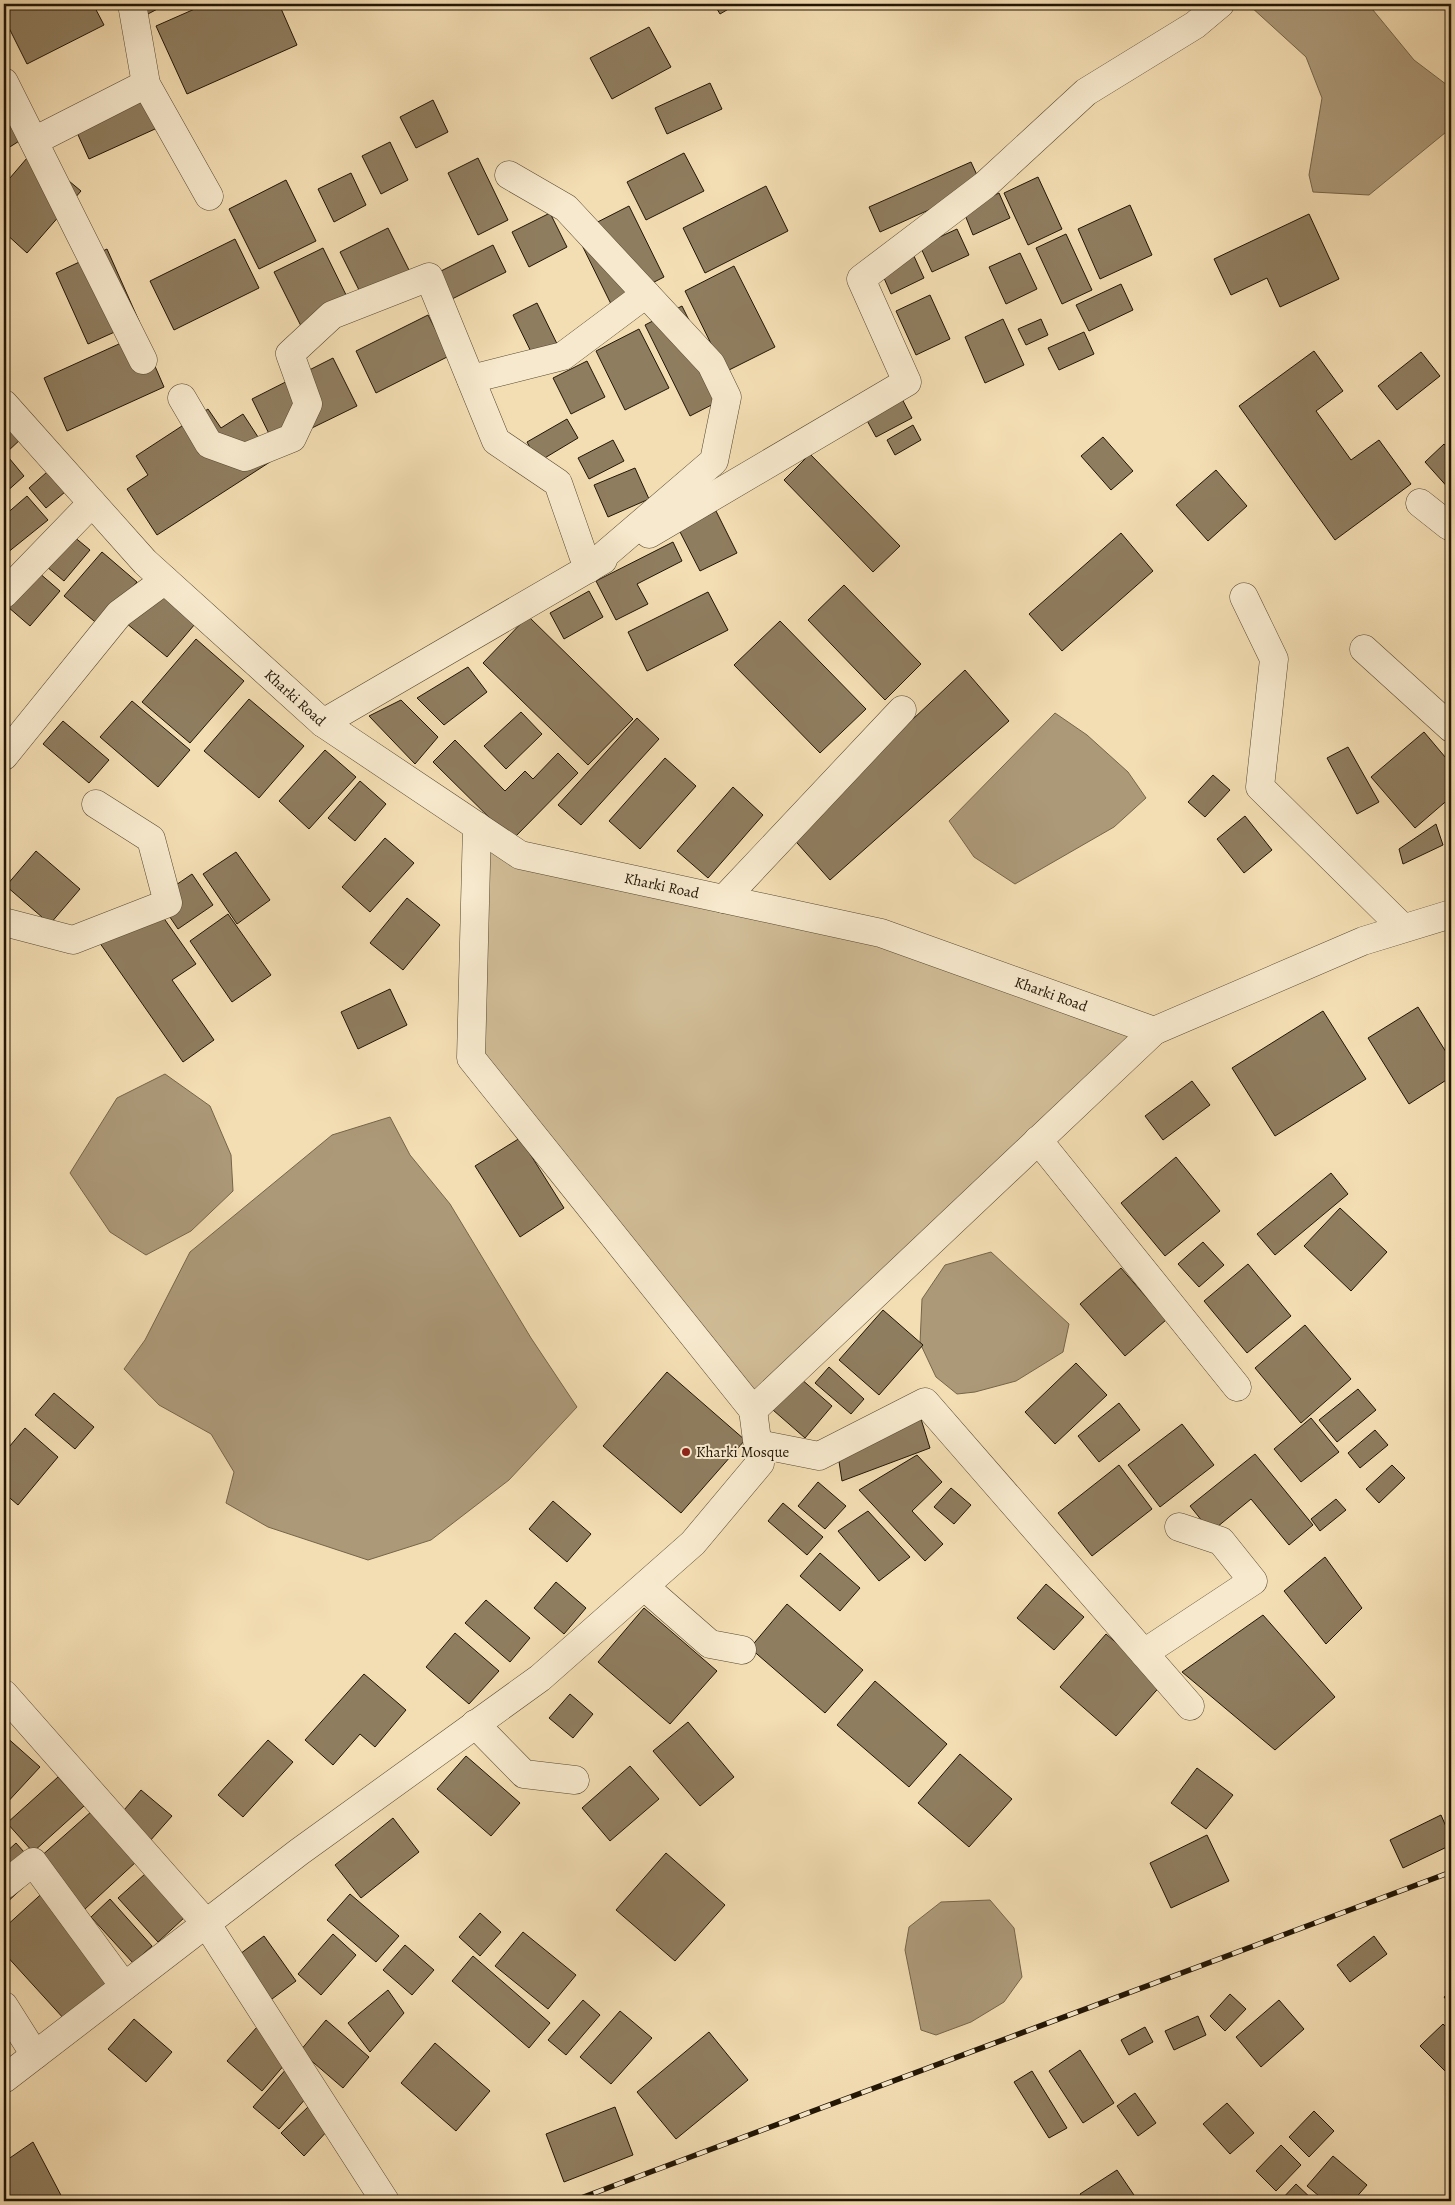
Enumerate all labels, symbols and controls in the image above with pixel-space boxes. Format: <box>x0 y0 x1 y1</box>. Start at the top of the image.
street label: Kharki Road <box>260 665 331 731</box>
street label: Kharki Road <box>622 868 702 904</box>
street label: Kharki Road <box>1012 972 1091 1017</box>
place label: Kharki Mosque <box>696 1442 790 1462</box>
marker: Kharki Mosque <box>680 1446 692 1458</box>

